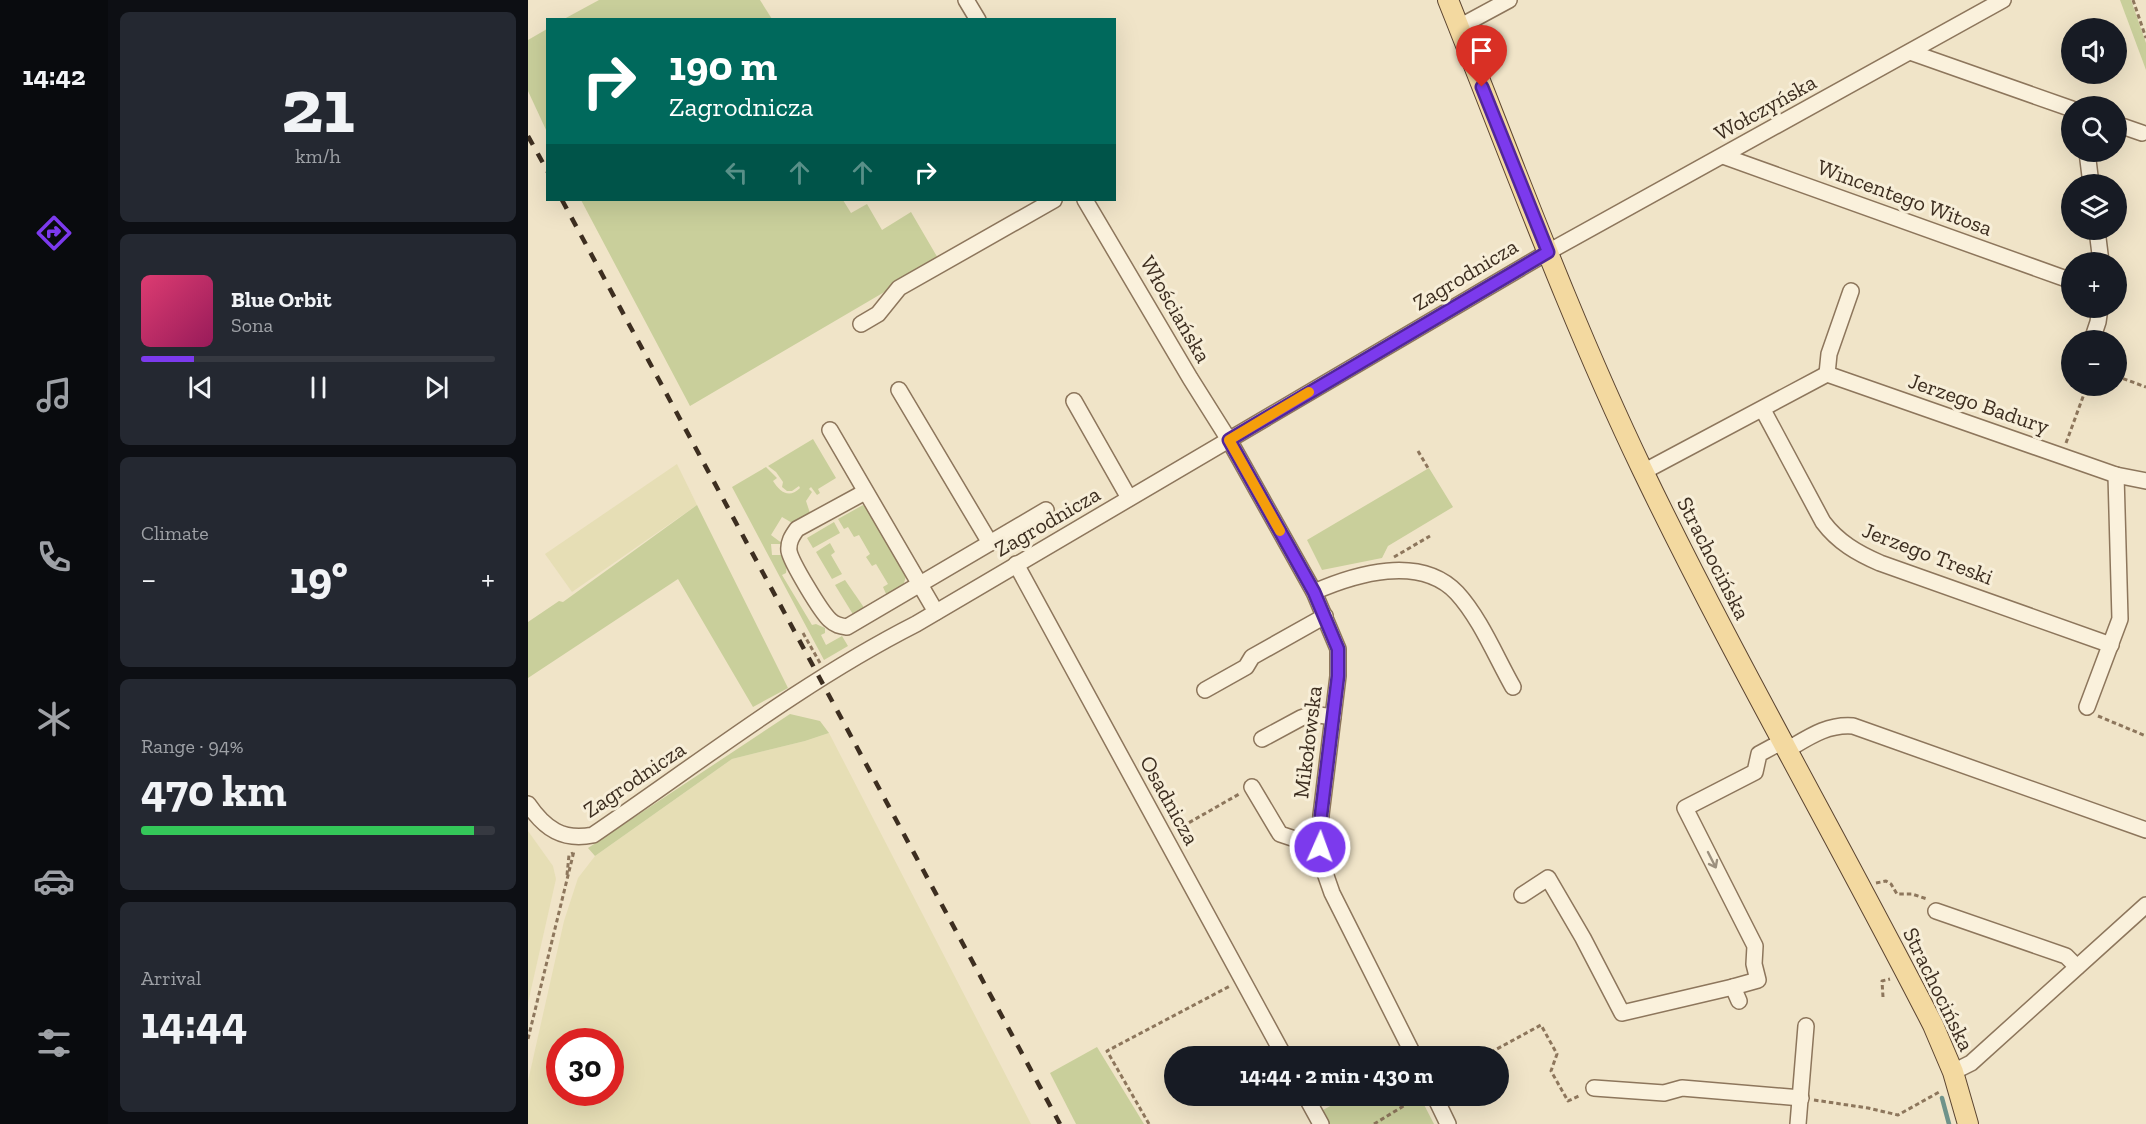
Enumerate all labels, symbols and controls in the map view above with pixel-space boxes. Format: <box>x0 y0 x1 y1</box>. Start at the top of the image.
map controls <box>2061 18 2127 396</box>
button: sound <box>2061 18 2127 84</box>
pin <box>1456 25 1507 87</box>
icon: arrive <box>1465 34 1498 67</box>
text: 190 m <box>669 40 777 91</box>
icon: right <box>570 42 648 120</box>
text: 21 <box>281 58 355 152</box>
text: 14:42 <box>23 60 85 92</box>
street label: Wołczyńska <box>1709 68 1821 147</box>
text: Zagrodnicza <box>669 91 814 123</box>
button: search <box>2061 96 2127 162</box>
text: km/h <box>295 144 341 168</box>
street label: Wincentego Witosa <box>1814 153 1996 242</box>
icon: left <box>720 156 753 189</box>
icon: ahead <box>783 156 816 189</box>
icon: ahead <box>846 156 879 189</box>
icon: right <box>909 156 942 189</box>
button: layers <box>2061 174 2127 240</box>
icon: directions <box>33 212 75 254</box>
street label: Zagrodnicza <box>1408 232 1523 316</box>
street label: Włościańska <box>1134 251 1217 368</box>
button: + <box>2061 252 2127 318</box>
text: Blue Orbit <box>231 286 331 313</box>
text: Sona <box>231 313 273 337</box>
button: − <box>2061 330 2127 396</box>
street label: Jerzego Badury <box>1905 367 2053 440</box>
icon: previous <box>184 371 217 404</box>
icon: pause <box>302 371 335 404</box>
icon: next <box>420 371 453 404</box>
icon: music <box>33 374 75 416</box>
street label: Zagrodnicza <box>990 480 1105 563</box>
street label: Strachocińska <box>1671 492 1756 624</box>
street label: Jerzego Treski <box>1859 516 1997 591</box>
text: Climate <box>141 521 209 545</box>
icon: phone <box>33 536 75 578</box>
text: 19° <box>290 551 348 605</box>
text: − <box>141 559 156 598</box>
text: + <box>481 559 495 598</box>
street label: Mikołowska <box>1287 684 1328 800</box>
icon: climate <box>33 698 75 740</box>
text: Range · 94% <box>141 734 243 758</box>
street label: Zagrodnicza <box>578 735 691 824</box>
street label: Osadnicza <box>1134 751 1205 850</box>
text: 470 km <box>141 764 287 818</box>
position arrow <box>1288 815 1352 879</box>
one-way arrow <box>1706 851 1718 869</box>
icon: car <box>33 860 75 902</box>
street label: Strachocińska <box>1897 923 1980 1056</box>
text: Arrival <box>141 966 201 990</box>
text: 14:44 <box>141 996 247 1050</box>
icon: filters <box>33 1022 75 1064</box>
speed limit sign: 30 <box>546 1028 624 1106</box>
text: 14:44 · 2 min · 430 m <box>1240 1062 1433 1089</box>

